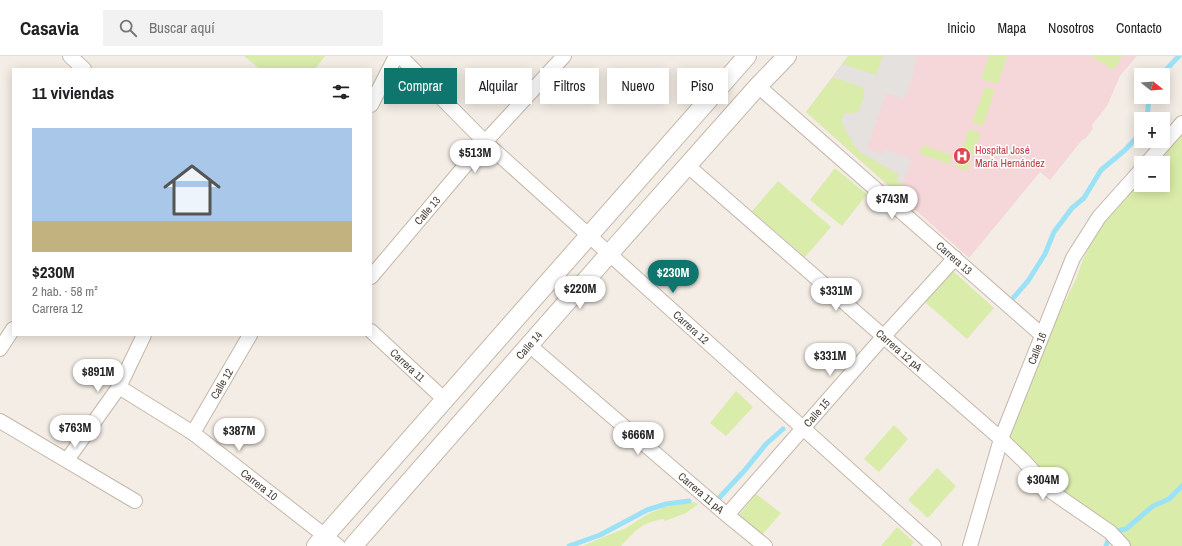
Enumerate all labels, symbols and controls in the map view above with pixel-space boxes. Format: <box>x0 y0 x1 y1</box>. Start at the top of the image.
search box <box>103 10 383 46</box>
text: Casavia <box>20 15 79 41</box>
icon: search <box>117 17 139 39</box>
text: Buscar aquí <box>149 17 215 38</box>
text: Inicio <box>947 19 975 37</box>
text: Mapa <box>997 19 1026 37</box>
text: Nosotros <box>1048 19 1094 37</box>
text: Contacto <box>1116 19 1162 37</box>
chip: Comprar <box>384 68 457 104</box>
chip: Alquilar <box>465 68 532 104</box>
chip: Filtros <box>540 68 599 104</box>
chip: Nuevo <box>607 68 669 104</box>
chip: Piso <box>677 68 728 104</box>
north arrow <box>1134 68 1170 104</box>
map controls <box>1134 68 1170 192</box>
text: 11 viviendas <box>32 81 114 104</box>
icon: filters <box>330 81 352 103</box>
button: + <box>1134 112 1170 148</box>
pin: $513M <box>447 140 503 174</box>
place label: Hospital José María Hernández <box>975 143 1045 170</box>
text: $513M <box>459 144 491 161</box>
hospital icon: Hospital José María Hernández <box>952 146 972 166</box>
icon: home <box>156 154 228 226</box>
button: − <box>1134 156 1170 192</box>
pin: $743M <box>864 186 920 220</box>
text: $743M <box>876 190 908 207</box>
street label: Calle 13 <box>411 193 443 228</box>
street label: Carrera 13 <box>933 239 975 278</box>
text: $230M <box>32 260 75 283</box>
pin: $230M <box>645 260 701 294</box>
text: $230M <box>657 264 689 281</box>
pin: $220M <box>552 276 608 310</box>
pin: $331M <box>808 278 864 312</box>
text: $220M <box>564 280 596 297</box>
text: $331M <box>820 282 852 299</box>
text: 2 hab. · 58 m² <box>32 283 98 300</box>
text: Carrera 12 <box>32 300 83 317</box>
street label: Carrera 12 <box>670 308 712 347</box>
street label: Carrera 12 pA <box>873 326 926 375</box>
street label: Calle 14 <box>513 328 545 362</box>
street label: Calle 16 <box>1024 330 1050 366</box>
pin: $331M <box>802 343 858 377</box>
street label: Carrera 11 <box>387 345 428 385</box>
text: $331M <box>814 347 846 364</box>
pin: $891M <box>70 359 126 393</box>
text: $891M <box>82 363 114 380</box>
street label: Calle 12 <box>207 366 236 402</box>
street label: Calle 15 <box>800 396 833 430</box>
pin: $763M <box>47 415 103 449</box>
pin: $387M <box>211 418 267 452</box>
text: $763M <box>59 419 91 436</box>
text: $387M <box>223 422 255 439</box>
pin: $666M <box>610 422 666 456</box>
text: $666M <box>622 426 654 443</box>
street label: Carrera 10 <box>238 466 281 503</box>
pin: $304M <box>1015 467 1071 501</box>
street label: Carrera 11 pA <box>675 469 728 517</box>
text: $304M <box>1027 471 1059 488</box>

